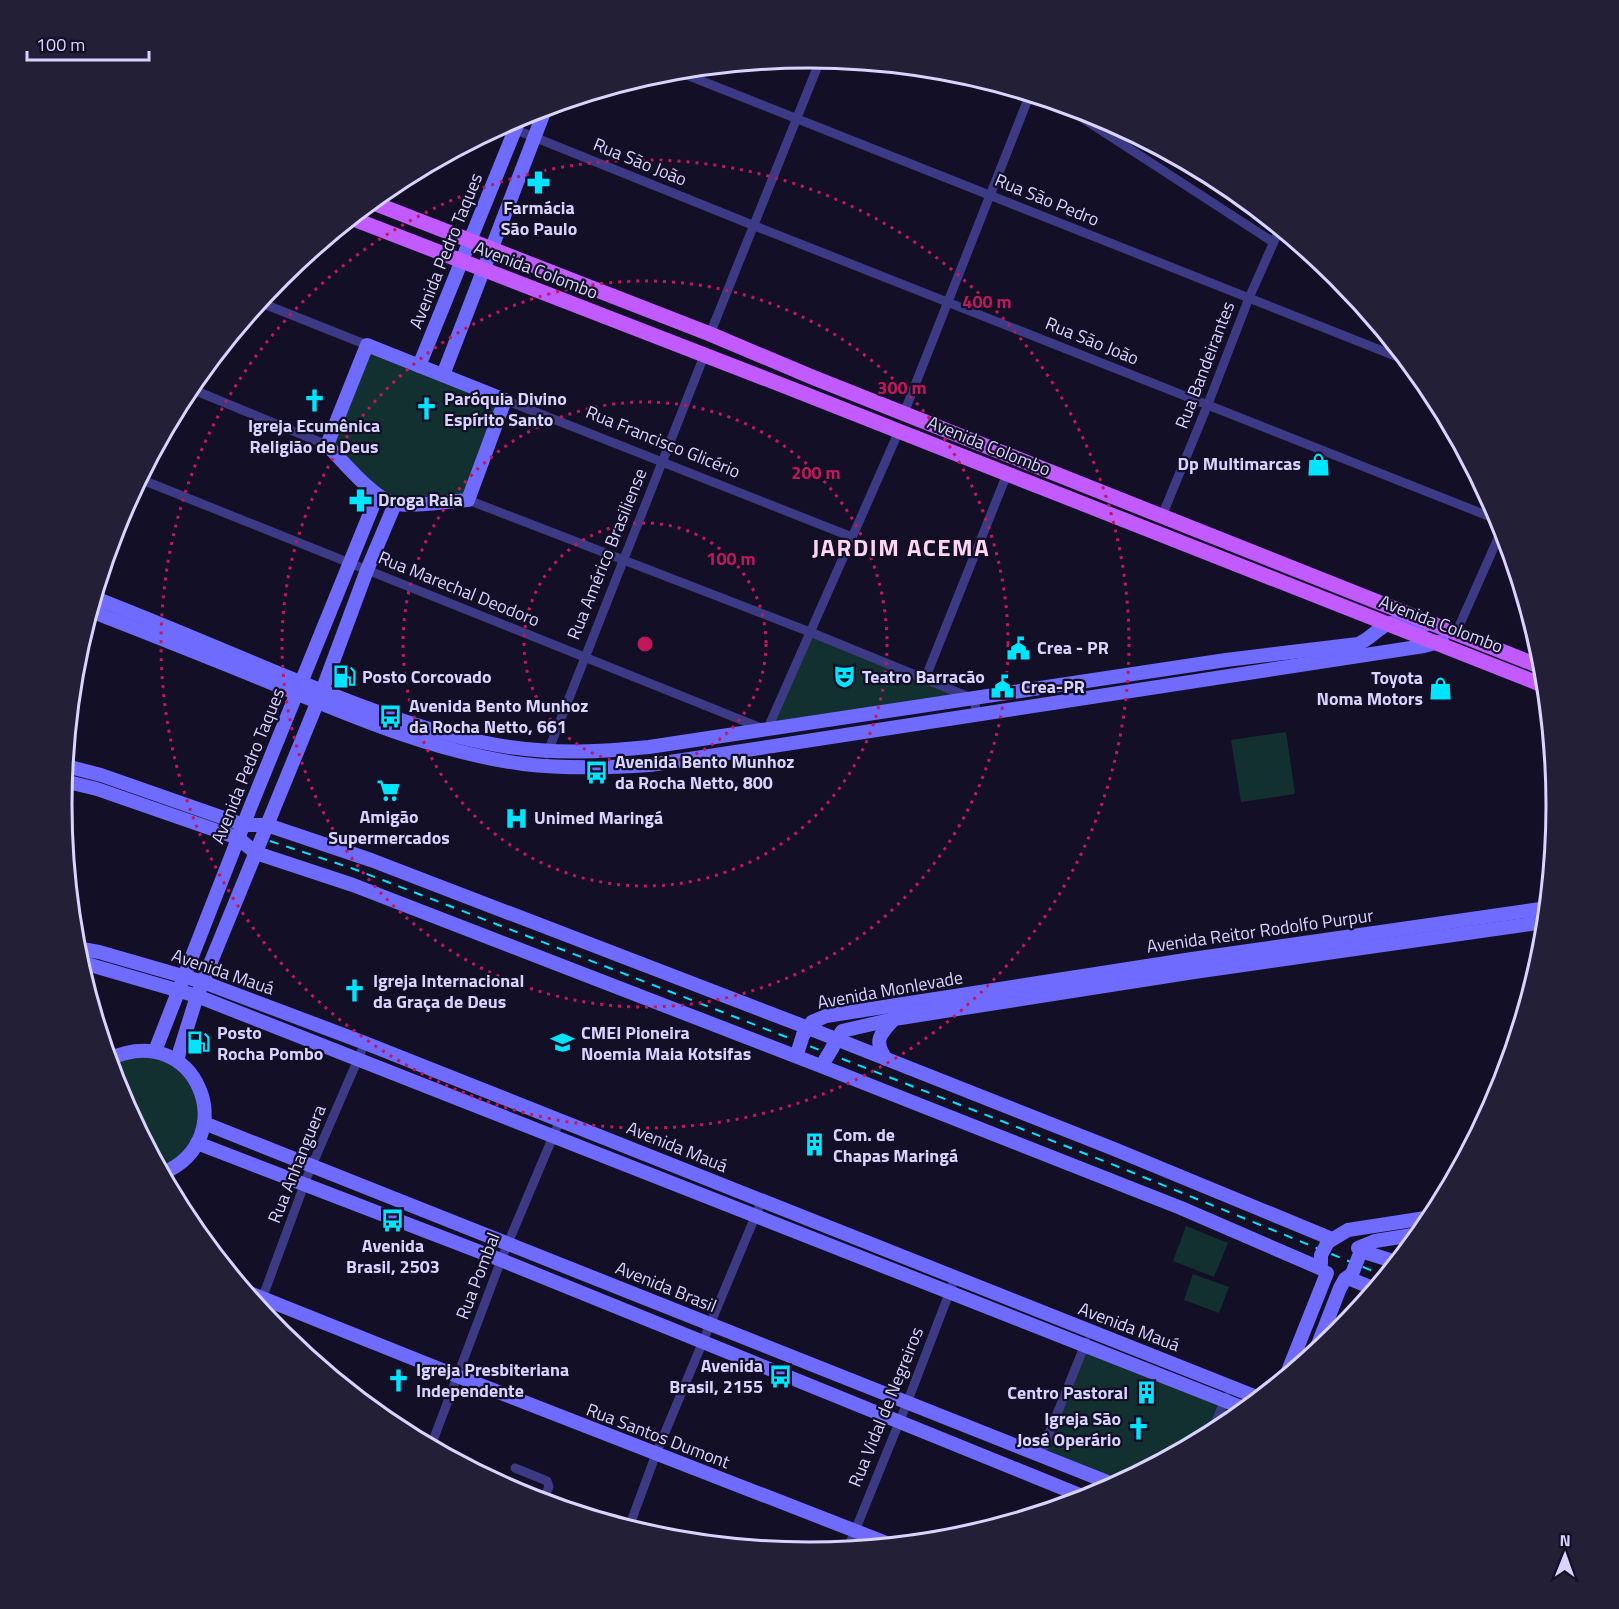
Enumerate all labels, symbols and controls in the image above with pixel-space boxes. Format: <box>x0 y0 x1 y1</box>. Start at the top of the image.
scale bar <box>27 24 148 62</box>
text: 100 m <box>36 31 85 58</box>
street label: Rua São João <box>589 130 691 193</box>
street label: Rua São Pedro <box>991 166 1104 233</box>
street label: Avenida Pedro Taques <box>402 169 489 333</box>
pharmacy icon: Farmácia São Paulo <box>526 169 552 195</box>
place label: Farmácia São Paulo <box>501 194 577 242</box>
street label: Avenida Colombo <box>470 233 602 306</box>
text: 400 m <box>962 288 1012 315</box>
street label: Rua Bandeirantes <box>1168 297 1241 432</box>
street label: Rua São João <box>1041 309 1143 372</box>
text: 300 m <box>877 374 927 401</box>
place label: Paróquia Divino Espírito Santo <box>444 385 567 433</box>
church icon: Igreja Ecumênica Religião de Deus <box>301 387 327 413</box>
church icon: Paróquia Divino Espírito Santo <box>413 396 439 422</box>
street label: Rua Francisco Glicério <box>582 398 745 485</box>
street label: Avenida Colombo <box>923 409 1055 483</box>
place label: Igreja Ecumênica Religião de Deus <box>248 412 380 460</box>
place label: Dp Multimarcas <box>1178 450 1301 477</box>
shop icon: Dp Multimarcas <box>1306 451 1332 477</box>
text: 200 m <box>791 459 841 486</box>
street label: Rua Américo Brasiliense <box>560 464 653 644</box>
place label: Droga Raia <box>378 486 463 513</box>
pharmacy icon: Droga Raia <box>347 487 373 513</box>
district label: JARDIM ACEMA <box>812 529 990 565</box>
street label: Rua Marechal Deodoro <box>374 544 544 633</box>
text: 100 m <box>706 545 756 572</box>
street label: Avenida Colombo <box>1375 587 1507 660</box>
centre of rings <box>635 634 655 654</box>
place label: Crea - PR <box>1037 634 1109 661</box>
public building icon: Crea - PR <box>1006 635 1032 661</box>
place label: Posto Corcovado <box>362 663 492 690</box>
place label: Teatro Barracão <box>862 663 985 690</box>
fuel station icon: Posto Corcovado <box>331 664 357 690</box>
theatre icon: Teatro Barracão <box>831 664 857 690</box>
place label: Toyota Noma Motors <box>1317 664 1423 712</box>
place label: Crea-PR <box>1021 673 1085 700</box>
public building icon: Crea-PR <box>990 674 1016 700</box>
shop icon: Toyota Noma Motors <box>1428 675 1454 701</box>
street label: Avenida Pedro Taques <box>204 684 291 848</box>
place label: Avenida Bento Munhoz da Rocha Netto, 661 <box>409 692 588 740</box>
bus stop icon: Avenida Bento Munhoz da Rocha Netto, 661 <box>378 703 404 729</box>
place label: Avenida Bento Munhoz da Rocha Netto, 800 <box>615 748 794 796</box>
bus stop icon: Avenida Bento Munhoz da Rocha Netto, 800 <box>584 759 610 785</box>
supermarket icon: Amigão Supermercados <box>376 778 402 804</box>
place label: Amigão Supermercados <box>328 803 450 851</box>
place label: Unimed Maringá <box>534 804 663 831</box>
hospital icon: Unimed Maringá <box>503 805 529 831</box>
street label: Avenida Reitor Rodolfo Purpur <box>1145 901 1375 960</box>
street label: Avenida Mauá <box>168 941 278 1002</box>
street label: Avenida Monlevade <box>815 963 965 1016</box>
place label: Igreja Internacional da Graça de Deus <box>373 967 524 1015</box>
church icon: Igreja Internacional da Graça de Deus <box>342 978 368 1004</box>
place label: Posto Rocha Pombo <box>217 1019 323 1067</box>
place label: CMEI Pioneira Noemia Maia Kotsifas <box>581 1019 751 1067</box>
fuel station icon: Posto Rocha Pombo <box>186 1030 212 1056</box>
school or university icon: CMEI Pioneira Noemia Maia Kotsifas <box>550 1030 576 1056</box>
street label: Rua Anhanguera <box>261 1101 333 1227</box>
street label: Avenida Mauá <box>623 1114 732 1179</box>
place label: Com. de Chapas Maringá <box>833 1121 958 1169</box>
building icon: Com. de Chapas Maringá <box>802 1132 828 1158</box>
bus stop icon: Avenida Brasil, 2503 <box>380 1207 406 1233</box>
street label: Rua Pombal <box>449 1228 507 1323</box>
place label: Avenida Brasil, 2503 <box>346 1232 440 1280</box>
street label: Avenida Brasil <box>612 1254 721 1319</box>
street label: Avenida Mauá <box>1074 1295 1184 1358</box>
street label: Rua Vidal de Negreiros <box>841 1323 930 1491</box>
place label: Avenida Brasil, 2155 <box>669 1352 763 1400</box>
place label: Igreja Presbiteriana Independente <box>416 1356 569 1404</box>
bus stop icon: Avenida Brasil, 2155 <box>768 1363 794 1389</box>
church icon: Igreja Presbiteriana Independente <box>385 1367 411 1393</box>
place label: Centro Pastoral <box>1007 1379 1128 1406</box>
building icon: Centro Pastoral <box>1133 1380 1159 1406</box>
street label: Rua Santos Dumont <box>582 1396 734 1476</box>
place label: Igreja São José Operário <box>1017 1405 1121 1453</box>
church icon: Igreja São José Operário <box>1126 1416 1152 1442</box>
north arrow <box>1535 1525 1595 1585</box>
text: N <box>1560 1528 1571 1552</box>

